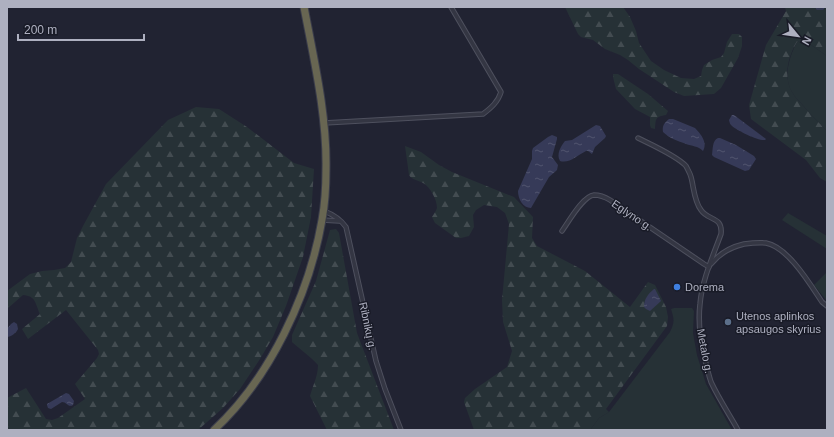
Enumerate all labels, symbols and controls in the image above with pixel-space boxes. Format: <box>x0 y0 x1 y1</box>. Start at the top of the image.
scale bar <box>18 16 144 42</box>
north arrow <box>778 16 818 56</box>
text: 200 m <box>24 23 57 37</box>
text: N <box>800 34 814 47</box>
street label: Eglyno g. <box>610 197 654 233</box>
place label: Dorema <box>685 281 725 293</box>
marker: Dorema <box>672 282 682 292</box>
street label: Ribnikų g. <box>357 301 379 351</box>
place label: Utenos aplinkos apsaugos skyrius <box>736 310 821 335</box>
marker: Utenos aplinkos apsaugos skyrius <box>723 317 733 327</box>
street label: Metalo g. <box>695 328 715 374</box>

